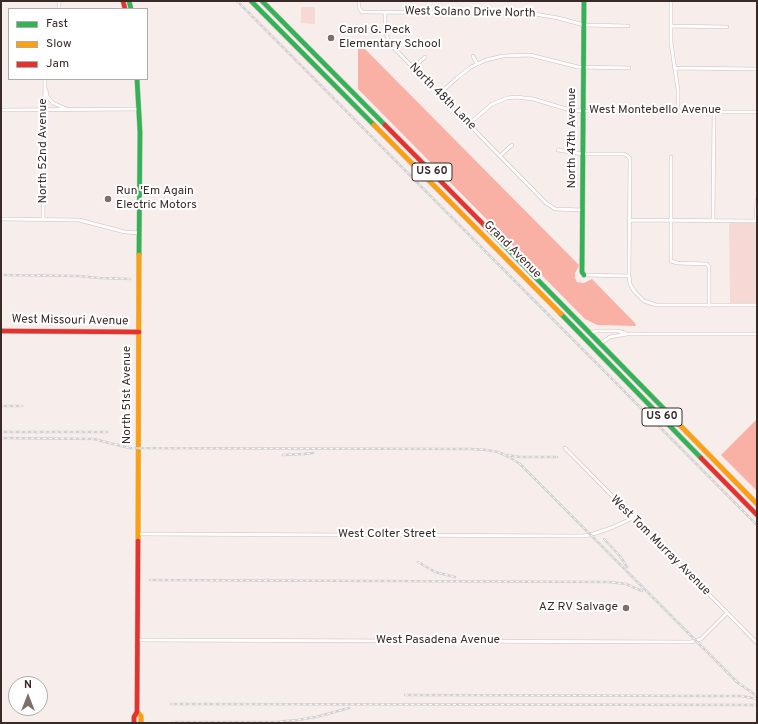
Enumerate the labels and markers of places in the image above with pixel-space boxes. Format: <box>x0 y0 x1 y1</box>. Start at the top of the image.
place label: Carol G. Peck Elementary School <box>339 24 441 52</box>
marker: Carol G. Peck Elementary School <box>326 33 336 43</box>
place label: Run 'Em Again Electric Motors <box>116 185 197 213</box>
marker: Run 'Em Again Electric Motors <box>103 194 113 204</box>
place label: AZ RV Salvage <box>539 601 618 615</box>
marker: AZ RV Salvage <box>621 603 631 613</box>

